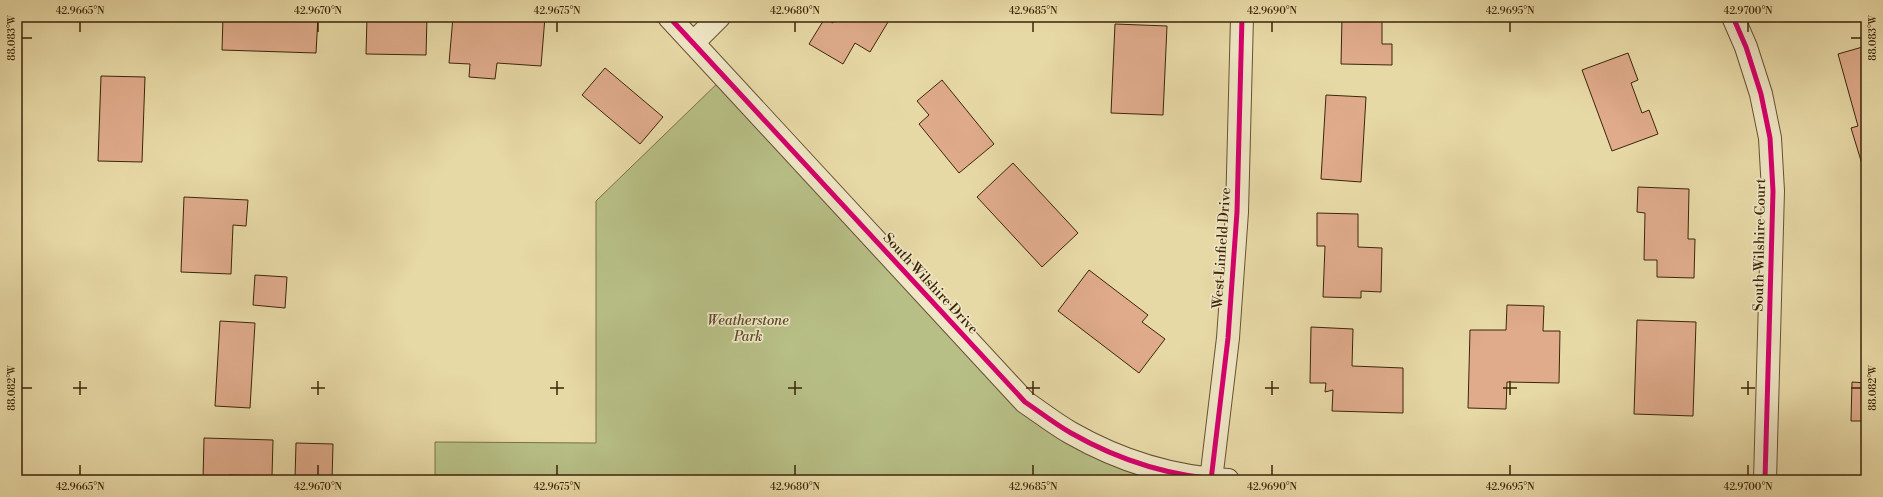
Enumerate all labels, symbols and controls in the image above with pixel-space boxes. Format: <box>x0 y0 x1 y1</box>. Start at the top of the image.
text: 42.9665°N <box>56 5 105 17</box>
text: 42.9670°N <box>294 5 343 17</box>
text: 42.9675°N <box>534 5 581 17</box>
text: 42.9680°N <box>770 5 820 17</box>
text: 42.9685°N <box>1009 5 1058 17</box>
text: 42.9690°N <box>1247 5 1297 17</box>
text: 42.9695°N <box>1486 5 1535 17</box>
text: 42.9700°N <box>1723 5 1773 17</box>
text: 88.083°W <box>6 14 18 61</box>
text: 88.083°W <box>1867 14 1879 61</box>
street label: South Wilshire Court <box>1750 178 1770 312</box>
street label: West Linfield Drive <box>1209 187 1235 310</box>
street label: South Wilshire Drive <box>879 229 982 338</box>
park label: Weatherstone Park <box>707 312 789 346</box>
text: 88.082°W <box>6 364 18 411</box>
text: 88.082°W <box>1867 364 1879 411</box>
text: 42.9665°N <box>56 481 105 493</box>
text: 42.9670°N <box>294 481 343 493</box>
text: 42.9675°N <box>534 481 581 493</box>
text: 42.9680°N <box>770 481 820 493</box>
text: 42.9685°N <box>1009 481 1058 493</box>
text: 42.9690°N <box>1247 481 1297 493</box>
text: 42.9695°N <box>1486 481 1535 493</box>
text: 42.9700°N <box>1723 481 1773 493</box>

